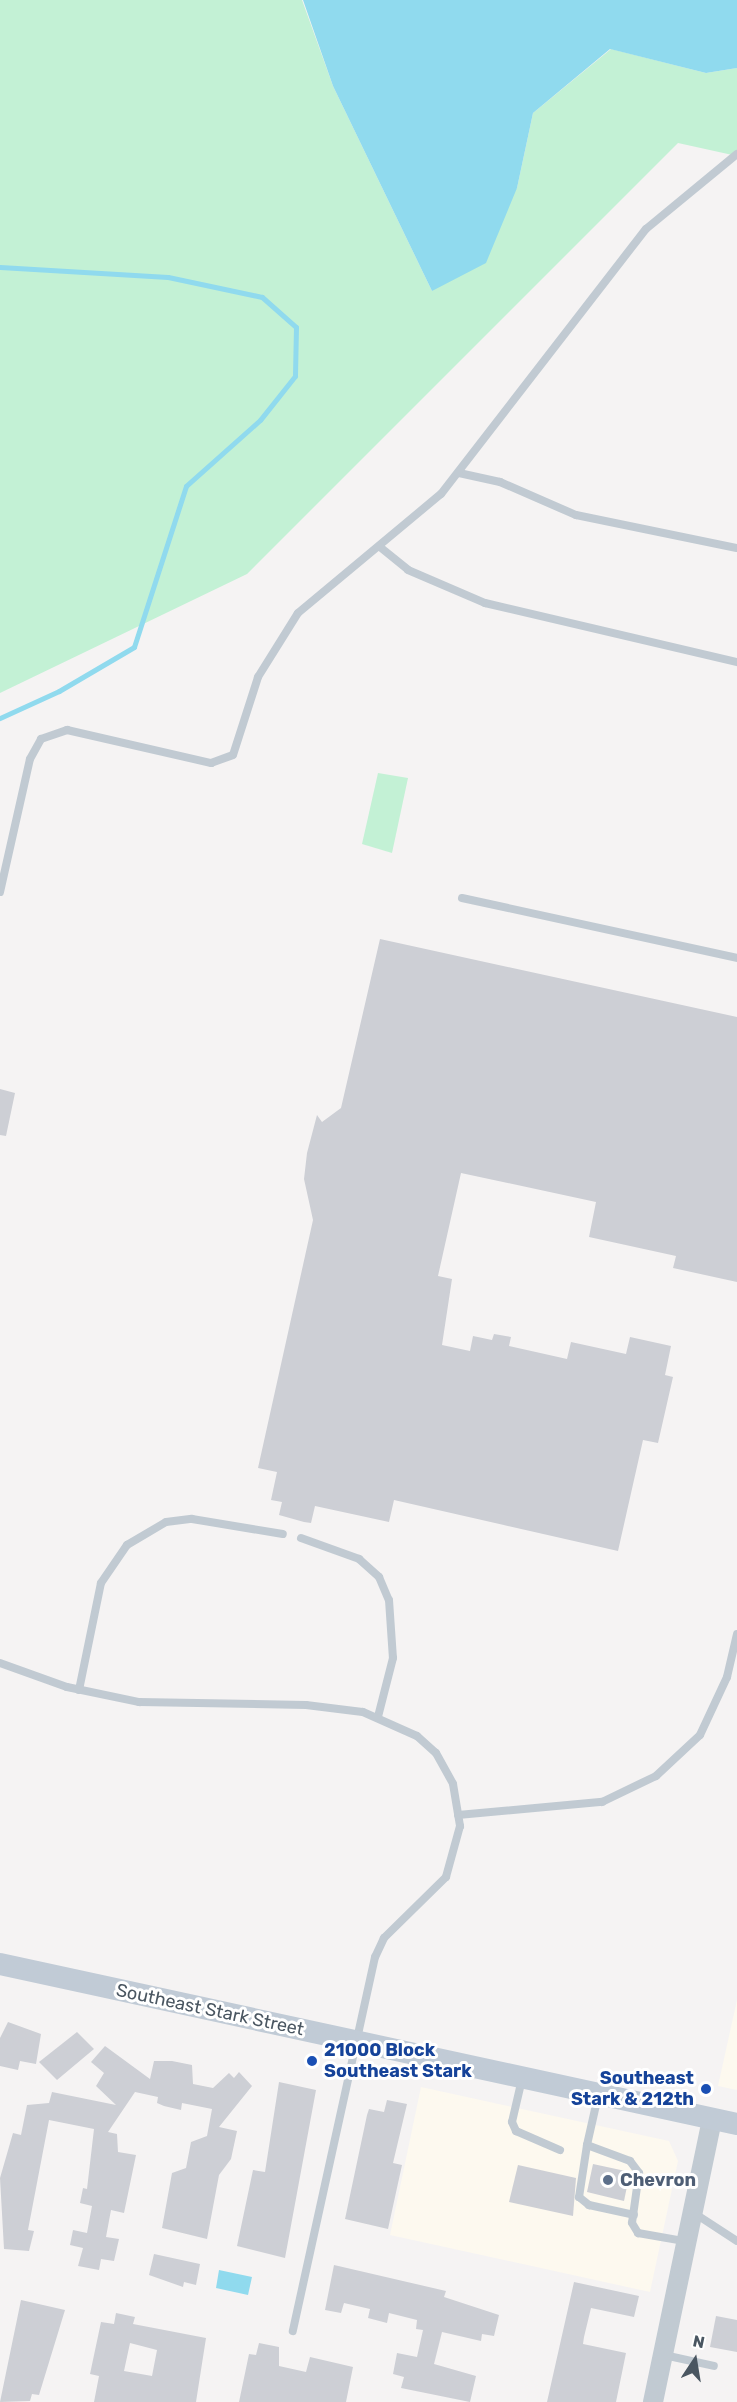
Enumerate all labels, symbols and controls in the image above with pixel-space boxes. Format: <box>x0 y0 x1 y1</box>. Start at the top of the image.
street label: Southeast Stark Street <box>114 1980 306 2040</box>
place label: 21000 Block Southeast Stark <box>324 2040 472 2082</box>
marker: 21000 Block Southeast Stark <box>305 2054 319 2068</box>
place label: Southeast Stark & 212th <box>571 2068 694 2110</box>
marker: Southeast Stark & 212th <box>699 2082 713 2096</box>
place label: Chevron <box>620 2169 696 2191</box>
marker: Chevron <box>601 2173 615 2187</box>
north arrow <box>665 2330 725 2390</box>
text: N <box>691 2331 706 2352</box>

